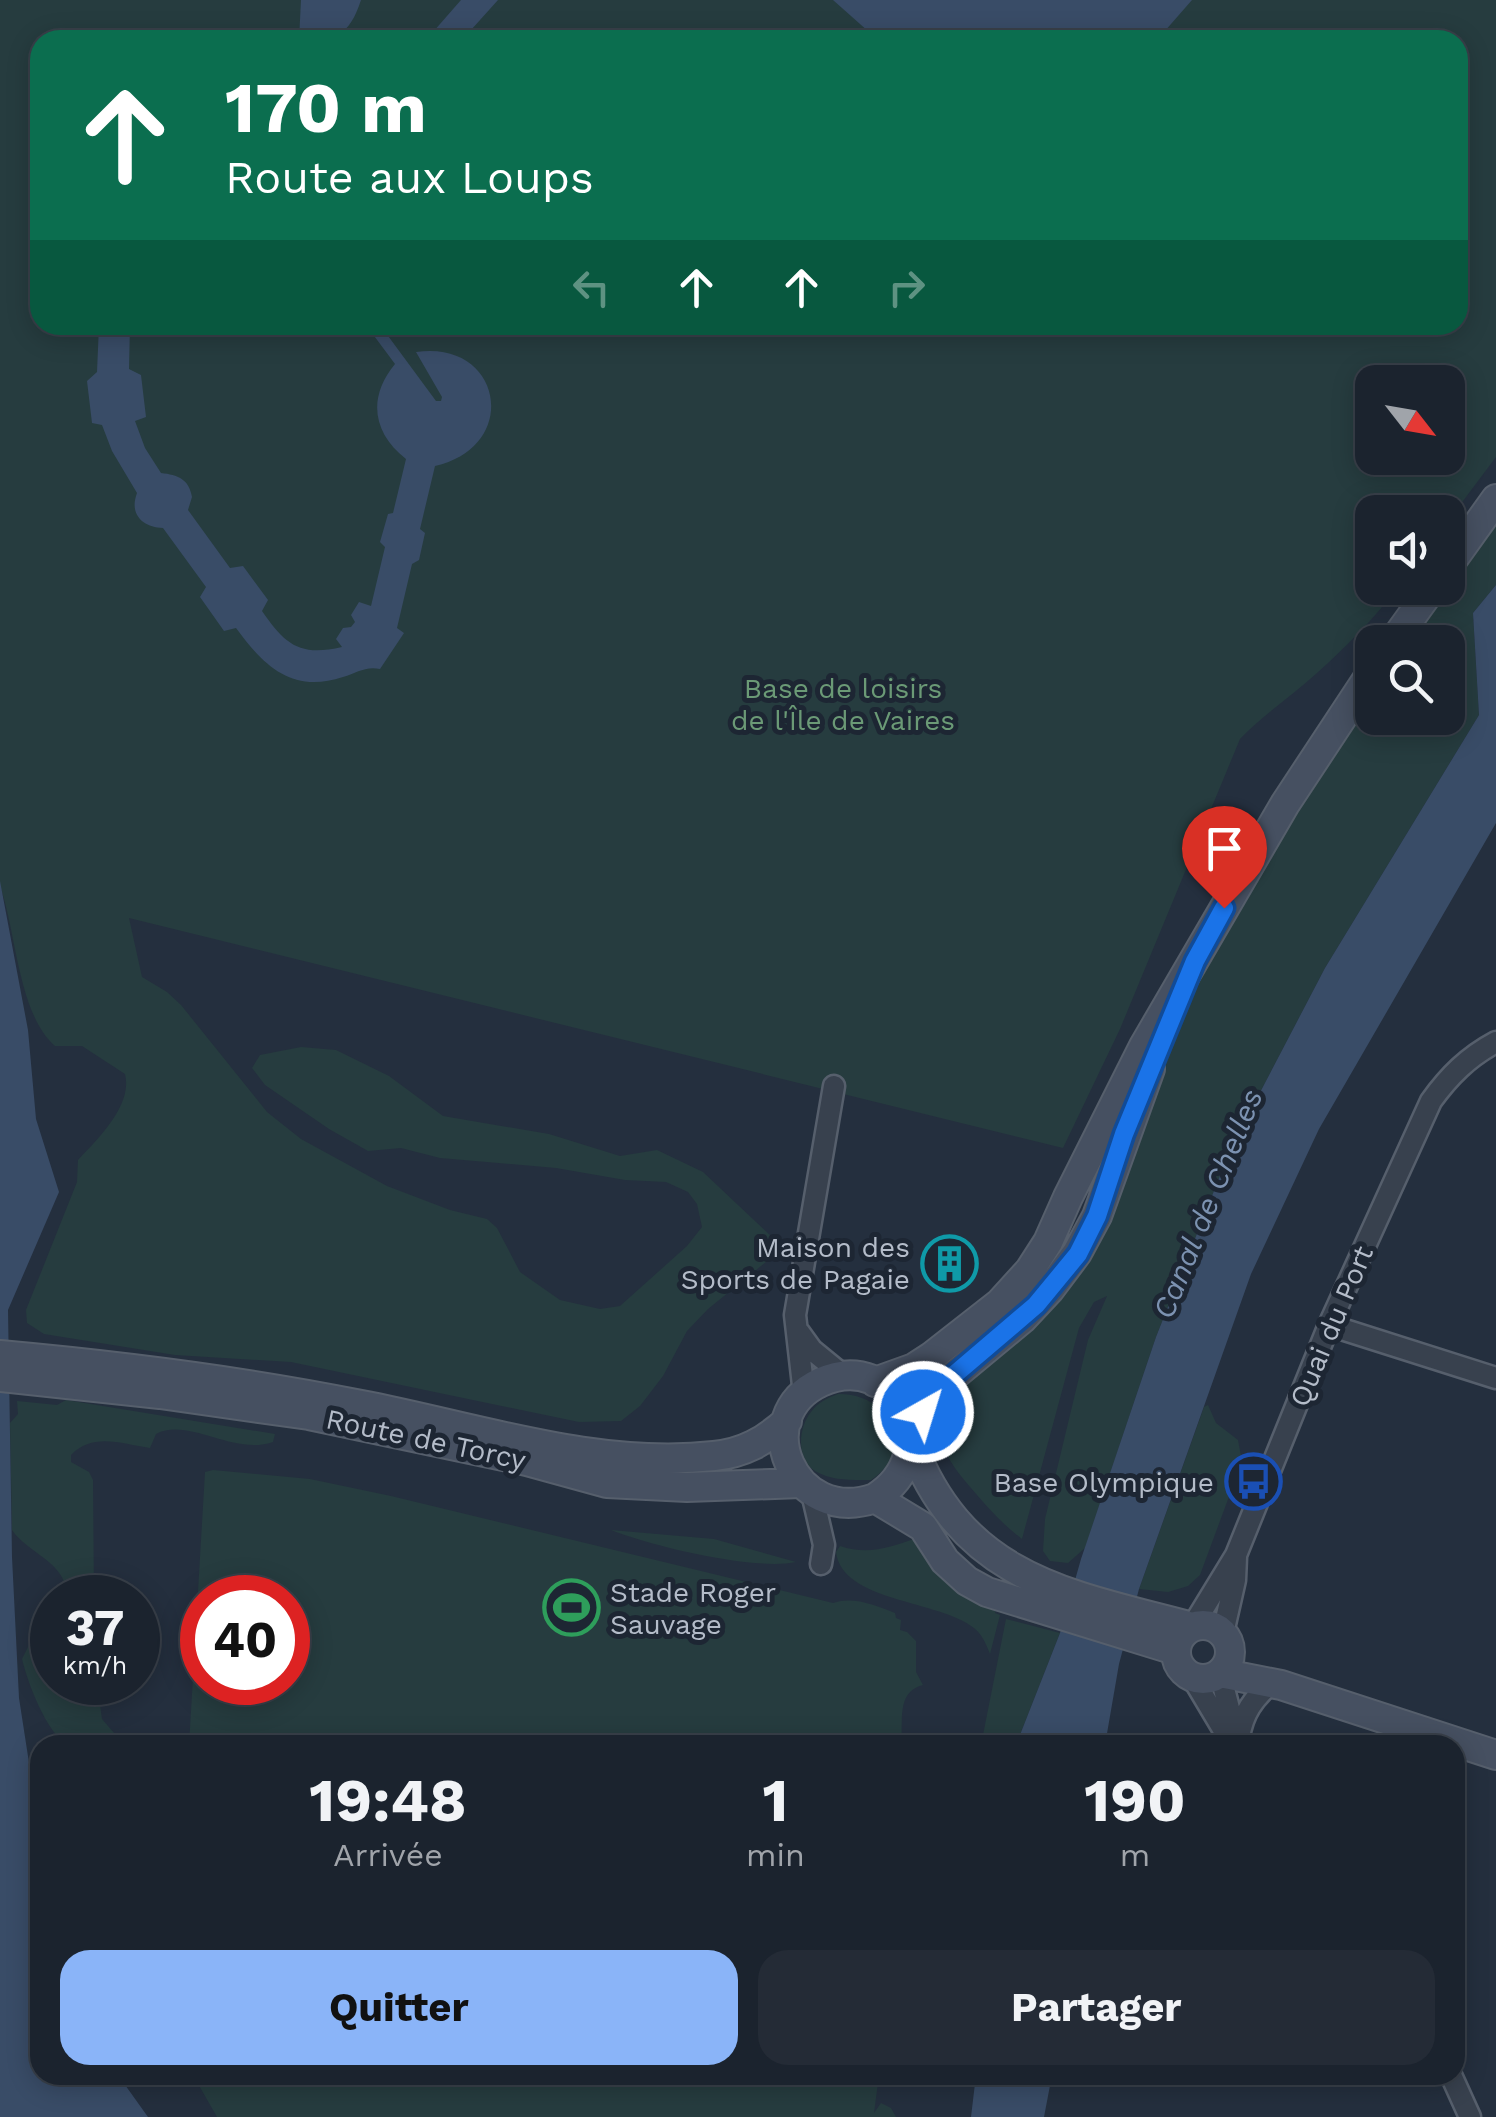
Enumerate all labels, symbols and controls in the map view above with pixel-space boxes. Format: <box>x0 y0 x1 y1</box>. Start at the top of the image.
text: 170 m <box>225 67 427 149</box>
icon: ahead <box>60 70 190 200</box>
text: Route aux Loups <box>225 151 594 204</box>
icon: left <box>564 260 619 315</box>
icon: ahead <box>669 260 724 315</box>
icon: ahead <box>774 260 829 315</box>
icon: right <box>879 260 934 315</box>
north arrow <box>1355 365 1465 475</box>
map controls <box>1355 365 1465 735</box>
button: sound <box>1355 495 1465 605</box>
button: search <box>1355 625 1465 735</box>
park label: Base de loisirs de l'Île de Vaires <box>731 672 955 737</box>
pin <box>1182 806 1267 909</box>
icon: arrive <box>1197 821 1252 876</box>
water label: Canal de Chelles <box>1146 1084 1270 1324</box>
place label: Maison des Sports de Pagaie <box>681 1231 910 1296</box>
building icon: Maison des Sports de Pagaie <box>919 1233 979 1293</box>
street label: Quai du Port <box>1283 1241 1380 1412</box>
position arrow <box>871 1360 975 1464</box>
street label: Route de Torcy <box>323 1402 529 1477</box>
bus stop icon: Base Olympique <box>1223 1452 1283 1512</box>
place label: Base Olympique <box>993 1466 1214 1499</box>
speed limit sign: 40 <box>180 1575 310 1705</box>
place label: Stade Roger Sauvage <box>610 1576 776 1641</box>
sports icon: Stade Roger Sauvage <box>541 1578 601 1638</box>
text: 37 <box>66 1598 124 1657</box>
text: km/h <box>63 1651 127 1680</box>
text: 19:48 <box>309 1765 467 1836</box>
text: 1 <box>762 1765 788 1836</box>
text: 190 <box>1084 1765 1186 1836</box>
text: Arrivée <box>333 1836 443 1874</box>
text: min <box>746 1836 805 1874</box>
text: m <box>1120 1836 1150 1874</box>
button: Quitter <box>60 1950 738 2065</box>
button: Partager <box>758 1950 1435 2065</box>

